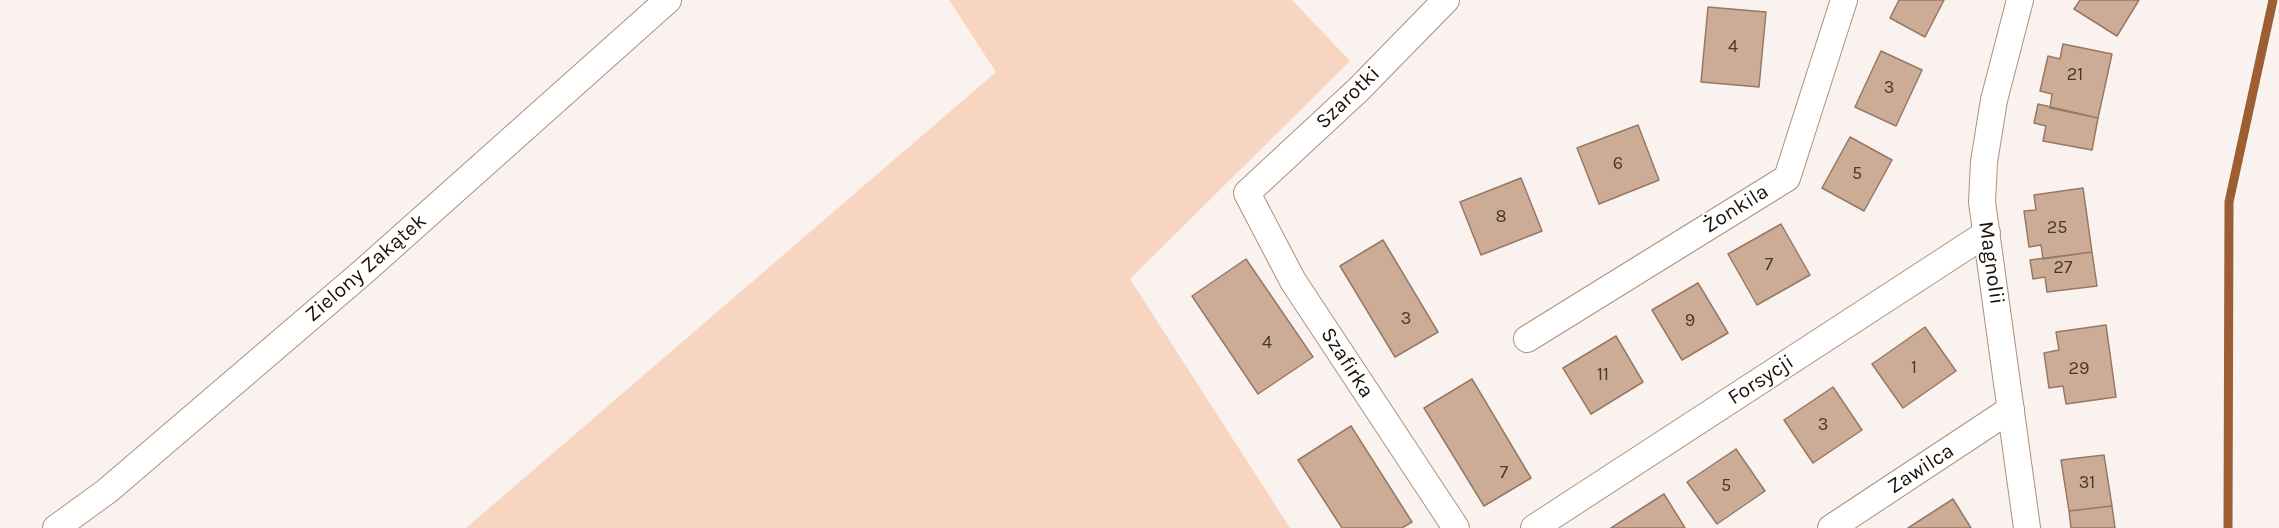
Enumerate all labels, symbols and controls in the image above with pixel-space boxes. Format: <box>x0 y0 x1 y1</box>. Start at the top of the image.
house number: 4 <box>1728 36 1738 58</box>
street label: Szarotki <box>1311 61 1385 135</box>
house number: 21 <box>2067 64 2083 86</box>
house number: 3 <box>1884 77 1894 99</box>
house number: 6 <box>1613 153 1623 175</box>
house number: 5 <box>1852 163 1862 185</box>
street label: Żonkila <box>1699 179 1773 239</box>
house number: 8 <box>1495 206 1507 228</box>
street label: Zielony Zakątek <box>300 209 432 327</box>
house number: 25 <box>2047 217 2067 239</box>
street label: Magnolii <box>1973 220 2009 306</box>
house number: 7 <box>1765 254 1773 276</box>
house number: 27 <box>2054 257 2072 279</box>
house number: 3 <box>1401 308 1411 330</box>
house number: 9 <box>1685 310 1695 332</box>
street label: Szafirka <box>1315 323 1379 403</box>
house number: 4 <box>1262 332 1272 354</box>
street label: Forsycji <box>1723 349 1799 411</box>
house number: 1 <box>1911 357 1917 379</box>
house number: 29 <box>2069 358 2089 380</box>
house number: 11 <box>1597 364 1609 386</box>
house number: 3 <box>1818 414 1828 436</box>
street label: Zawilca <box>1883 438 1959 500</box>
house number: 7 <box>1500 462 1508 484</box>
house number: 31 <box>2079 472 2095 494</box>
house number: 5 <box>1721 475 1731 497</box>

